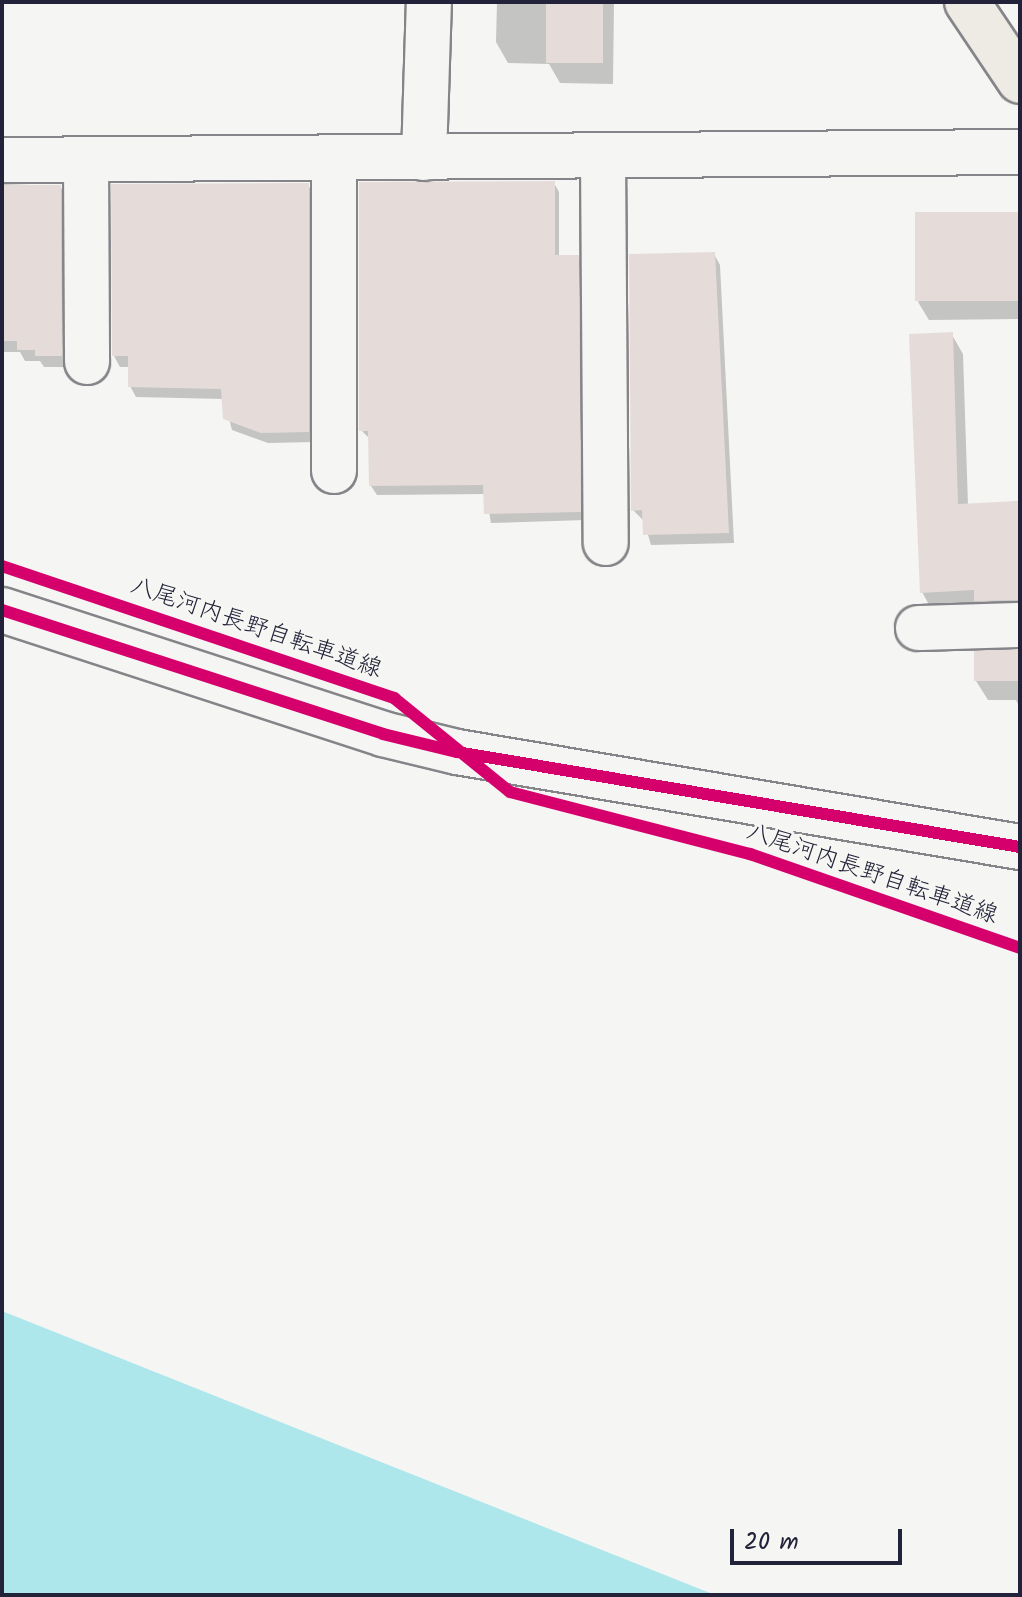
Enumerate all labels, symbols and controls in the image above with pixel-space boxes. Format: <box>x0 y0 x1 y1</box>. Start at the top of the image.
street label: 八尾河内長野自転車道線 <box>127 571 385 685</box>
street label: 八尾河内長野自転車道線 <box>743 817 1001 931</box>
scale bar <box>734 1513 906 1563</box>
text: 20 m <box>744 1523 799 1562</box>

